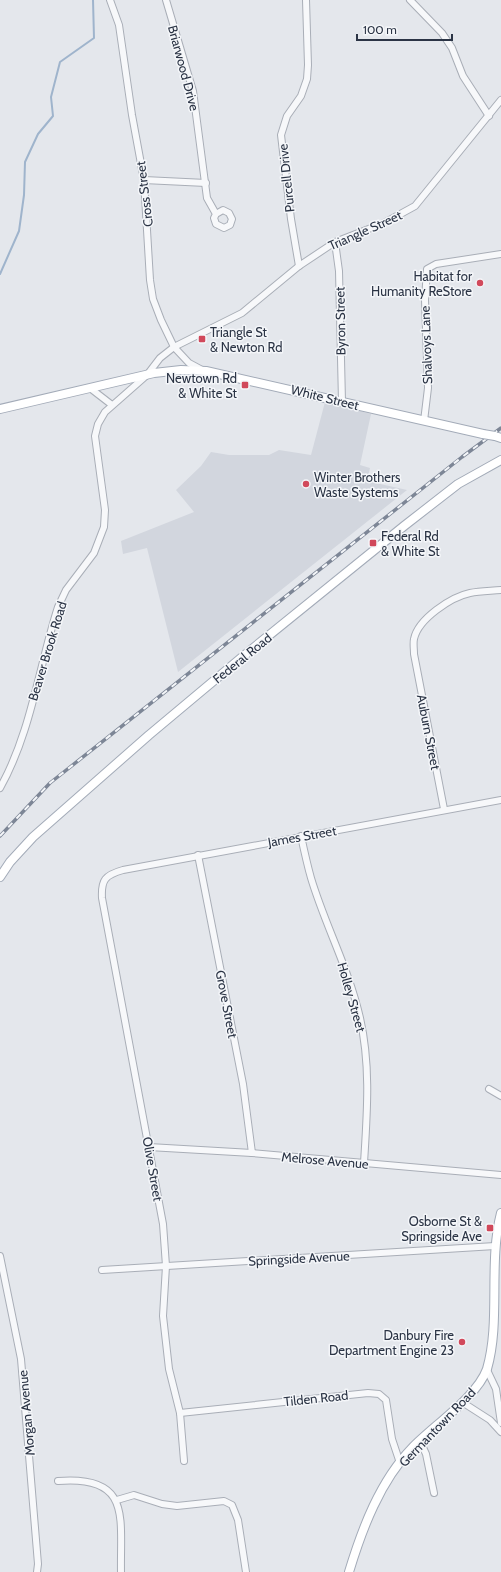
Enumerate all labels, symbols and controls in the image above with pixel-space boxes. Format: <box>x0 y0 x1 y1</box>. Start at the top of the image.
scale bar <box>357 16 452 42</box>
text: 100 m <box>363 22 397 37</box>
street label: Briarwood Drive <box>165 23 203 113</box>
street label: Purcell Drive <box>274 143 298 213</box>
street label: Cross Street <box>132 160 156 228</box>
street label: Triangle Street <box>326 206 405 253</box>
place label: Habitat for Humanity ReStore <box>371 268 473 299</box>
marker: Habitat for Humanity ReStore <box>475 278 485 288</box>
street label: Byron Street <box>331 286 349 356</box>
street label: Shalvoys Lane <box>417 305 435 385</box>
place label: Triangle St & Newton Rd <box>210 324 282 355</box>
marker: Triangle St & Newton Rd <box>197 334 207 344</box>
place label: Newtown Rd & White St <box>166 370 238 401</box>
marker: Newtown Rd & White St <box>240 380 250 390</box>
street label: White Street <box>289 381 361 413</box>
place label: Winter Brothers Waste Systems <box>314 469 401 500</box>
marker: Winter Brothers Waste Systems <box>301 479 311 489</box>
place label: Federal Rd & White St <box>381 528 440 559</box>
marker: Federal Rd & White St <box>368 538 378 548</box>
street label: Beaver Brook Road <box>24 599 70 703</box>
street label: Federal Road <box>209 629 275 687</box>
street label: Auburn Street <box>414 693 444 772</box>
street label: James Street <box>266 822 338 850</box>
street label: Holley Street <box>334 960 370 1034</box>
street label: Grove Street <box>213 969 242 1040</box>
street label: Olive Street <box>139 1136 167 1203</box>
street label: Melrose Avenue <box>281 1148 370 1172</box>
place label: Osborne St & Springside Ave <box>401 1213 482 1244</box>
marker: Osborne St & Springside Ave <box>485 1223 495 1233</box>
street label: Springside Avenue <box>248 1247 350 1269</box>
place label: Danbury Fire Department Engine 23 <box>329 1327 454 1358</box>
marker: Danbury Fire Department Engine 23 <box>457 1337 467 1347</box>
street label: Morgan Avenue <box>14 1369 38 1456</box>
street label: Germantown Road <box>395 1384 479 1470</box>
street label: Tilden Road <box>283 1387 349 1409</box>

